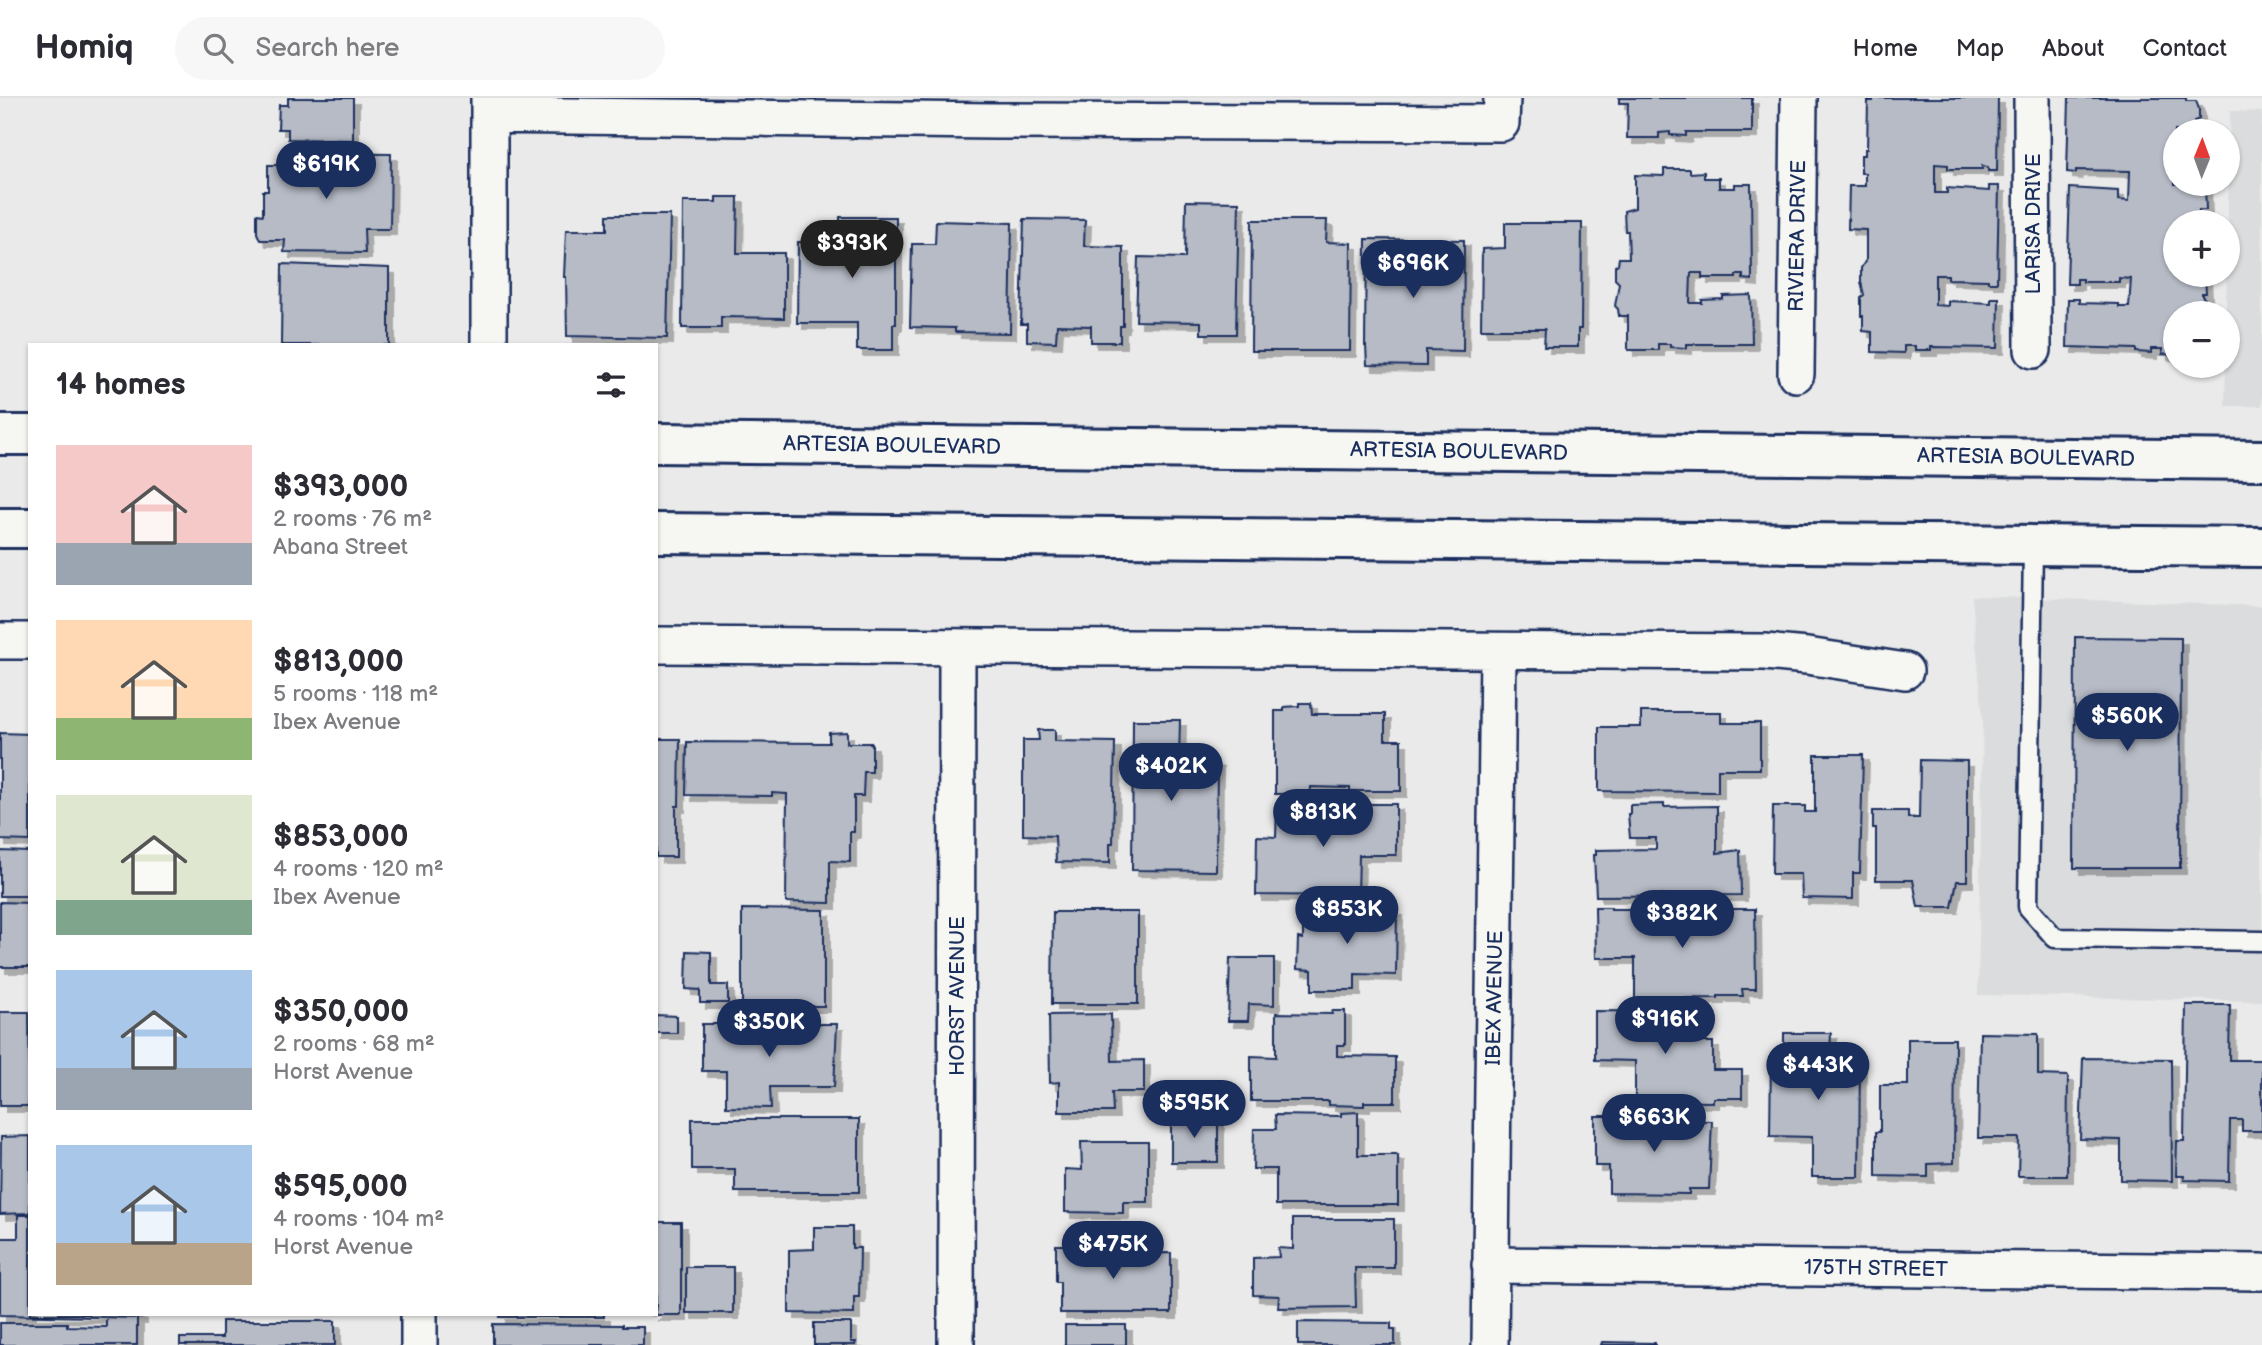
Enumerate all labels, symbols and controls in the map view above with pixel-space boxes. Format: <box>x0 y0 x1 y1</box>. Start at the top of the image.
search box <box>175 17 665 80</box>
text: Homiq <box>35 28 133 68</box>
icon: search <box>199 29 237 67</box>
text: Search here <box>255 33 400 64</box>
text: Home <box>1853 34 1918 63</box>
text: Map <box>1956 34 2004 63</box>
text: About <box>2042 34 2104 63</box>
text: Contact <box>2142 34 2227 63</box>
north arrow <box>2163 119 2240 196</box>
map controls <box>2163 119 2240 378</box>
pin: $619K <box>277 141 375 201</box>
text: $619K <box>292 150 360 178</box>
street label: LARISA DRIVE <box>2021 153 2046 295</box>
street label: RIVIERA DRIVE <box>1784 160 1811 312</box>
button: + <box>2163 210 2240 287</box>
pin: $393K <box>803 220 901 280</box>
text: $393K <box>816 229 888 257</box>
pin: $696K <box>1364 240 1462 300</box>
text: $696K <box>1377 249 1449 277</box>
button: − <box>2163 301 2240 378</box>
icon: filters <box>592 366 630 404</box>
text: 14 homes <box>56 367 185 403</box>
street label: ARTESIA BOULEVARD <box>783 431 1001 460</box>
street label: ARTESIA BOULEVARD <box>1350 437 1568 466</box>
street label: ARTESIA BOULEVARD <box>1917 443 2135 472</box>
text: $393,000 <box>273 469 408 505</box>
icon: home <box>112 473 196 557</box>
text: 2 rooms · 76 m² <box>273 505 432 533</box>
text: Abana Street <box>273 533 408 561</box>
text: $813,000 <box>273 644 404 680</box>
icon: home <box>112 648 196 732</box>
text: 5 rooms · 118 m² <box>273 680 438 708</box>
pin: $560K <box>2078 694 2176 753</box>
text: $560K <box>2091 702 2163 730</box>
text: Ibex Avenue <box>273 708 401 736</box>
pin: $402K <box>1122 744 1220 803</box>
text: $402K <box>1135 752 1207 780</box>
pin: $813K <box>1274 790 1372 849</box>
text: $813K <box>1289 798 1357 826</box>
text: $853,000 <box>273 819 408 855</box>
icon: home <box>112 823 196 907</box>
text: 4 rooms · 120 m² <box>273 855 444 883</box>
text: Ibex Avenue <box>273 883 401 911</box>
pin: $853K <box>1298 886 1396 946</box>
pin: $382K <box>1633 890 1731 950</box>
text: $853K <box>1311 895 1383 923</box>
text: $382K <box>1646 899 1718 927</box>
street label: HORST AVENUE <box>945 916 970 1076</box>
street label: IBEX AVENUE <box>1481 930 1508 1066</box>
text: $350,000 <box>273 994 409 1030</box>
pin: $916K <box>1616 996 1714 1056</box>
icon: home <box>112 998 196 1082</box>
pin: $350K <box>720 1000 818 1059</box>
text: $916K <box>1631 1005 1699 1033</box>
text: $350K <box>733 1008 805 1036</box>
text: 2 rooms · 68 m² <box>273 1030 435 1058</box>
pin: $443K <box>1769 1042 1867 1102</box>
text: $443K <box>1782 1051 1854 1079</box>
text: Horst Avenue <box>273 1058 413 1086</box>
pin: $595K <box>1145 1080 1243 1140</box>
text: $595K <box>1159 1089 1229 1117</box>
pin: $663K <box>1605 1094 1703 1154</box>
text: $663K <box>1618 1103 1690 1131</box>
text: $595,000 <box>273 1169 408 1205</box>
icon: home <box>112 1173 196 1257</box>
text: 4 rooms · 104 m² <box>273 1205 444 1233</box>
pin: $475K <box>1064 1222 1162 1281</box>
text: $475K <box>1078 1230 1148 1258</box>
text: Horst Avenue <box>273 1233 413 1261</box>
street label: 175TH STREET <box>1804 1255 1949 1282</box>

